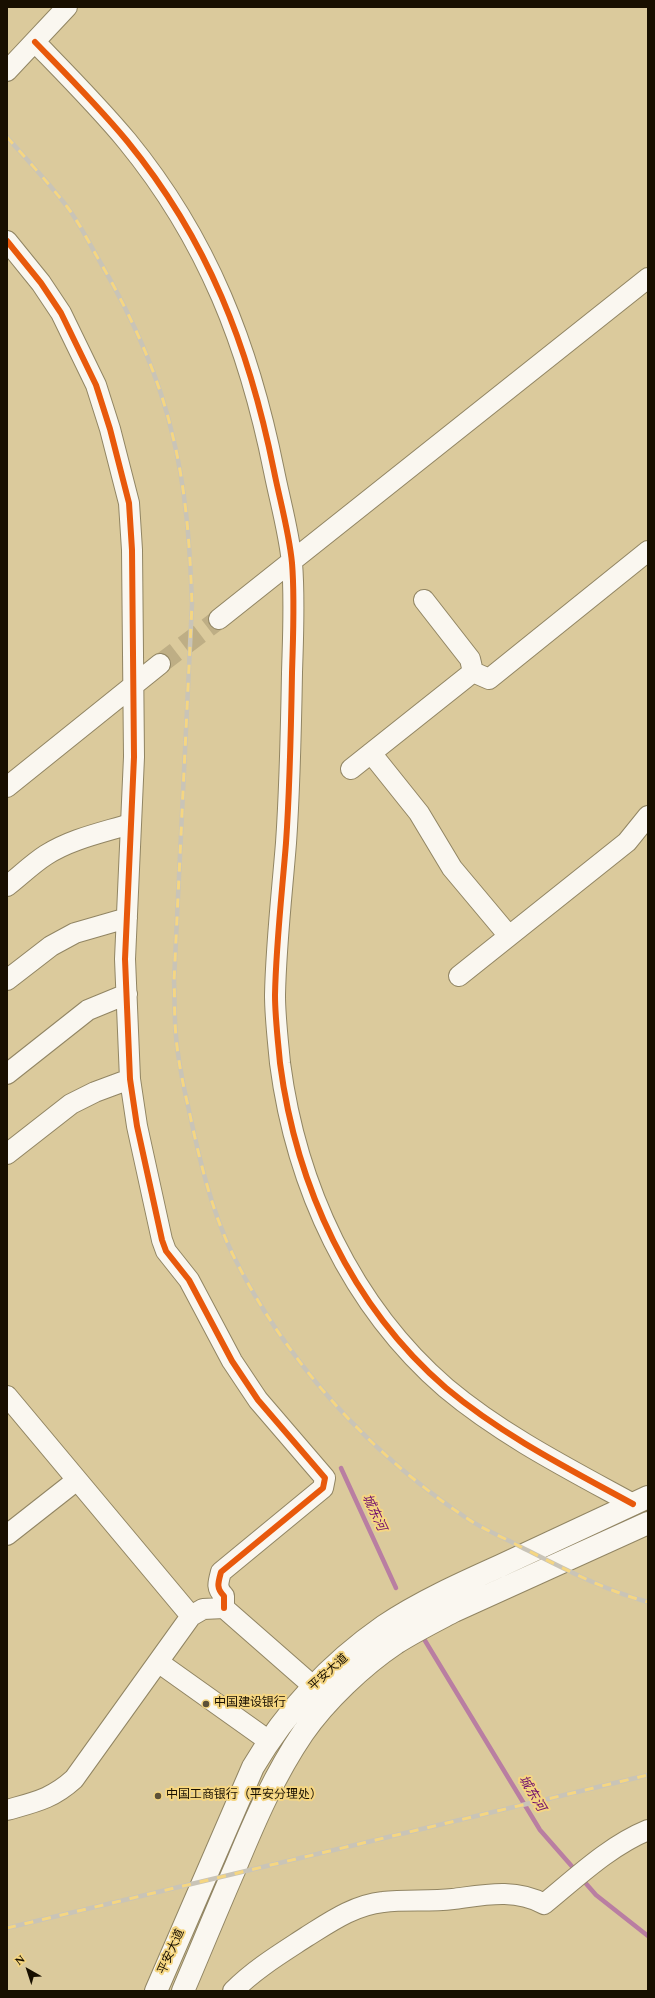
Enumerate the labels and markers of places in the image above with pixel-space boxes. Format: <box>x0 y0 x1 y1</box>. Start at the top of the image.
place label: 中国建设银行 <box>214 1697 286 1711</box>
marker: 中国建设银行 <box>201 1699 211 1709</box>
place label: 中国工商银行（平安分理处） <box>166 1789 322 1803</box>
marker: 中国工商银行（平安分理处） <box>153 1791 163 1801</box>

